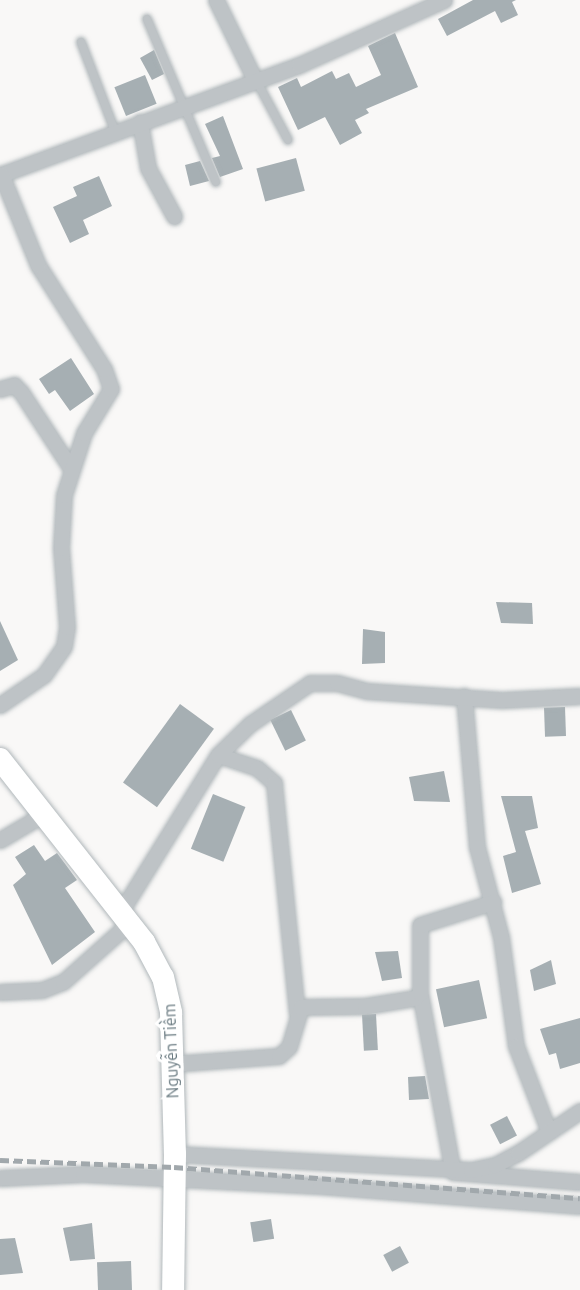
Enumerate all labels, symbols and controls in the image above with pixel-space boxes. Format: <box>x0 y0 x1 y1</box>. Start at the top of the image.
street label: Nguyễn Tiềm <box>160 1003 182 1099</box>

